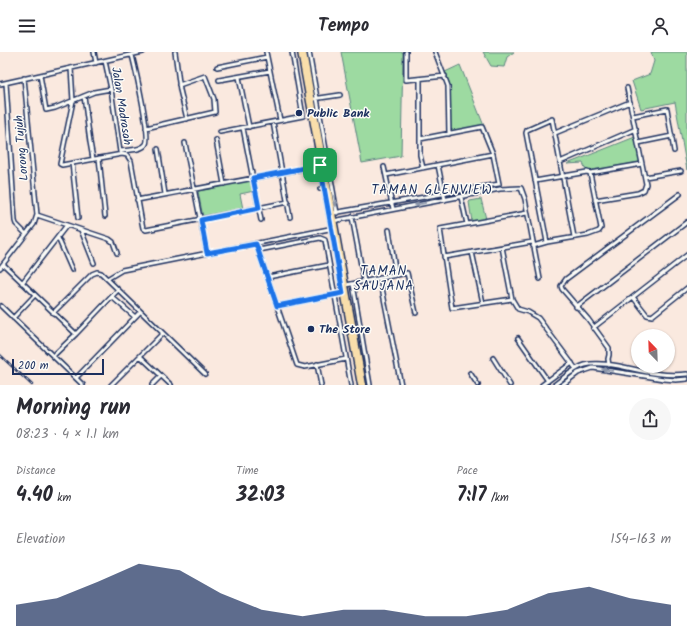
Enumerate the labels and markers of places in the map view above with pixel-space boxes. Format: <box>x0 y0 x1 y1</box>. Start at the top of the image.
place label: Public Bank <box>307 104 370 123</box>
marker: Public Bank <box>294 108 304 118</box>
pin <box>303 148 337 182</box>
place label: The Store <box>319 320 371 339</box>
marker: The Store <box>306 324 316 334</box>

